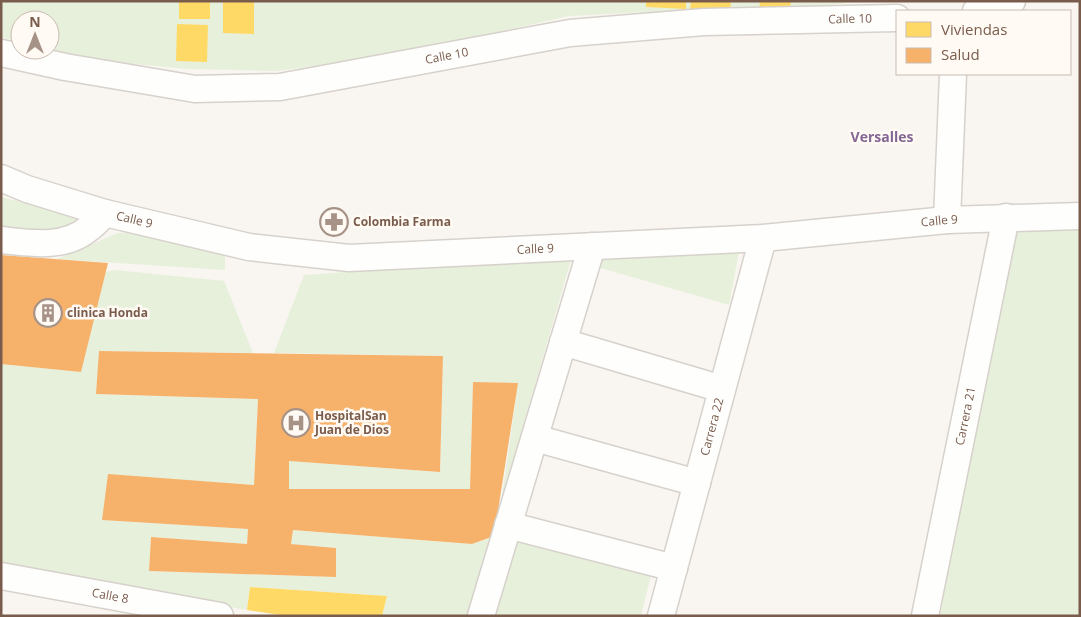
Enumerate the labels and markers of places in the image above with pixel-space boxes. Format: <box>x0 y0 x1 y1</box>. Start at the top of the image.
pharmacy icon: Colombia Farma <box>319 207 349 237</box>
place label: Colombia Farma <box>353 213 451 230</box>
building icon: clinica Honda <box>33 298 63 328</box>
place label: clinica Honda <box>67 304 148 321</box>
place label: HospitalSan Juan de Dios <box>314 407 389 438</box>
hospital icon: HospitalSan Juan de Dios <box>281 408 311 438</box>

